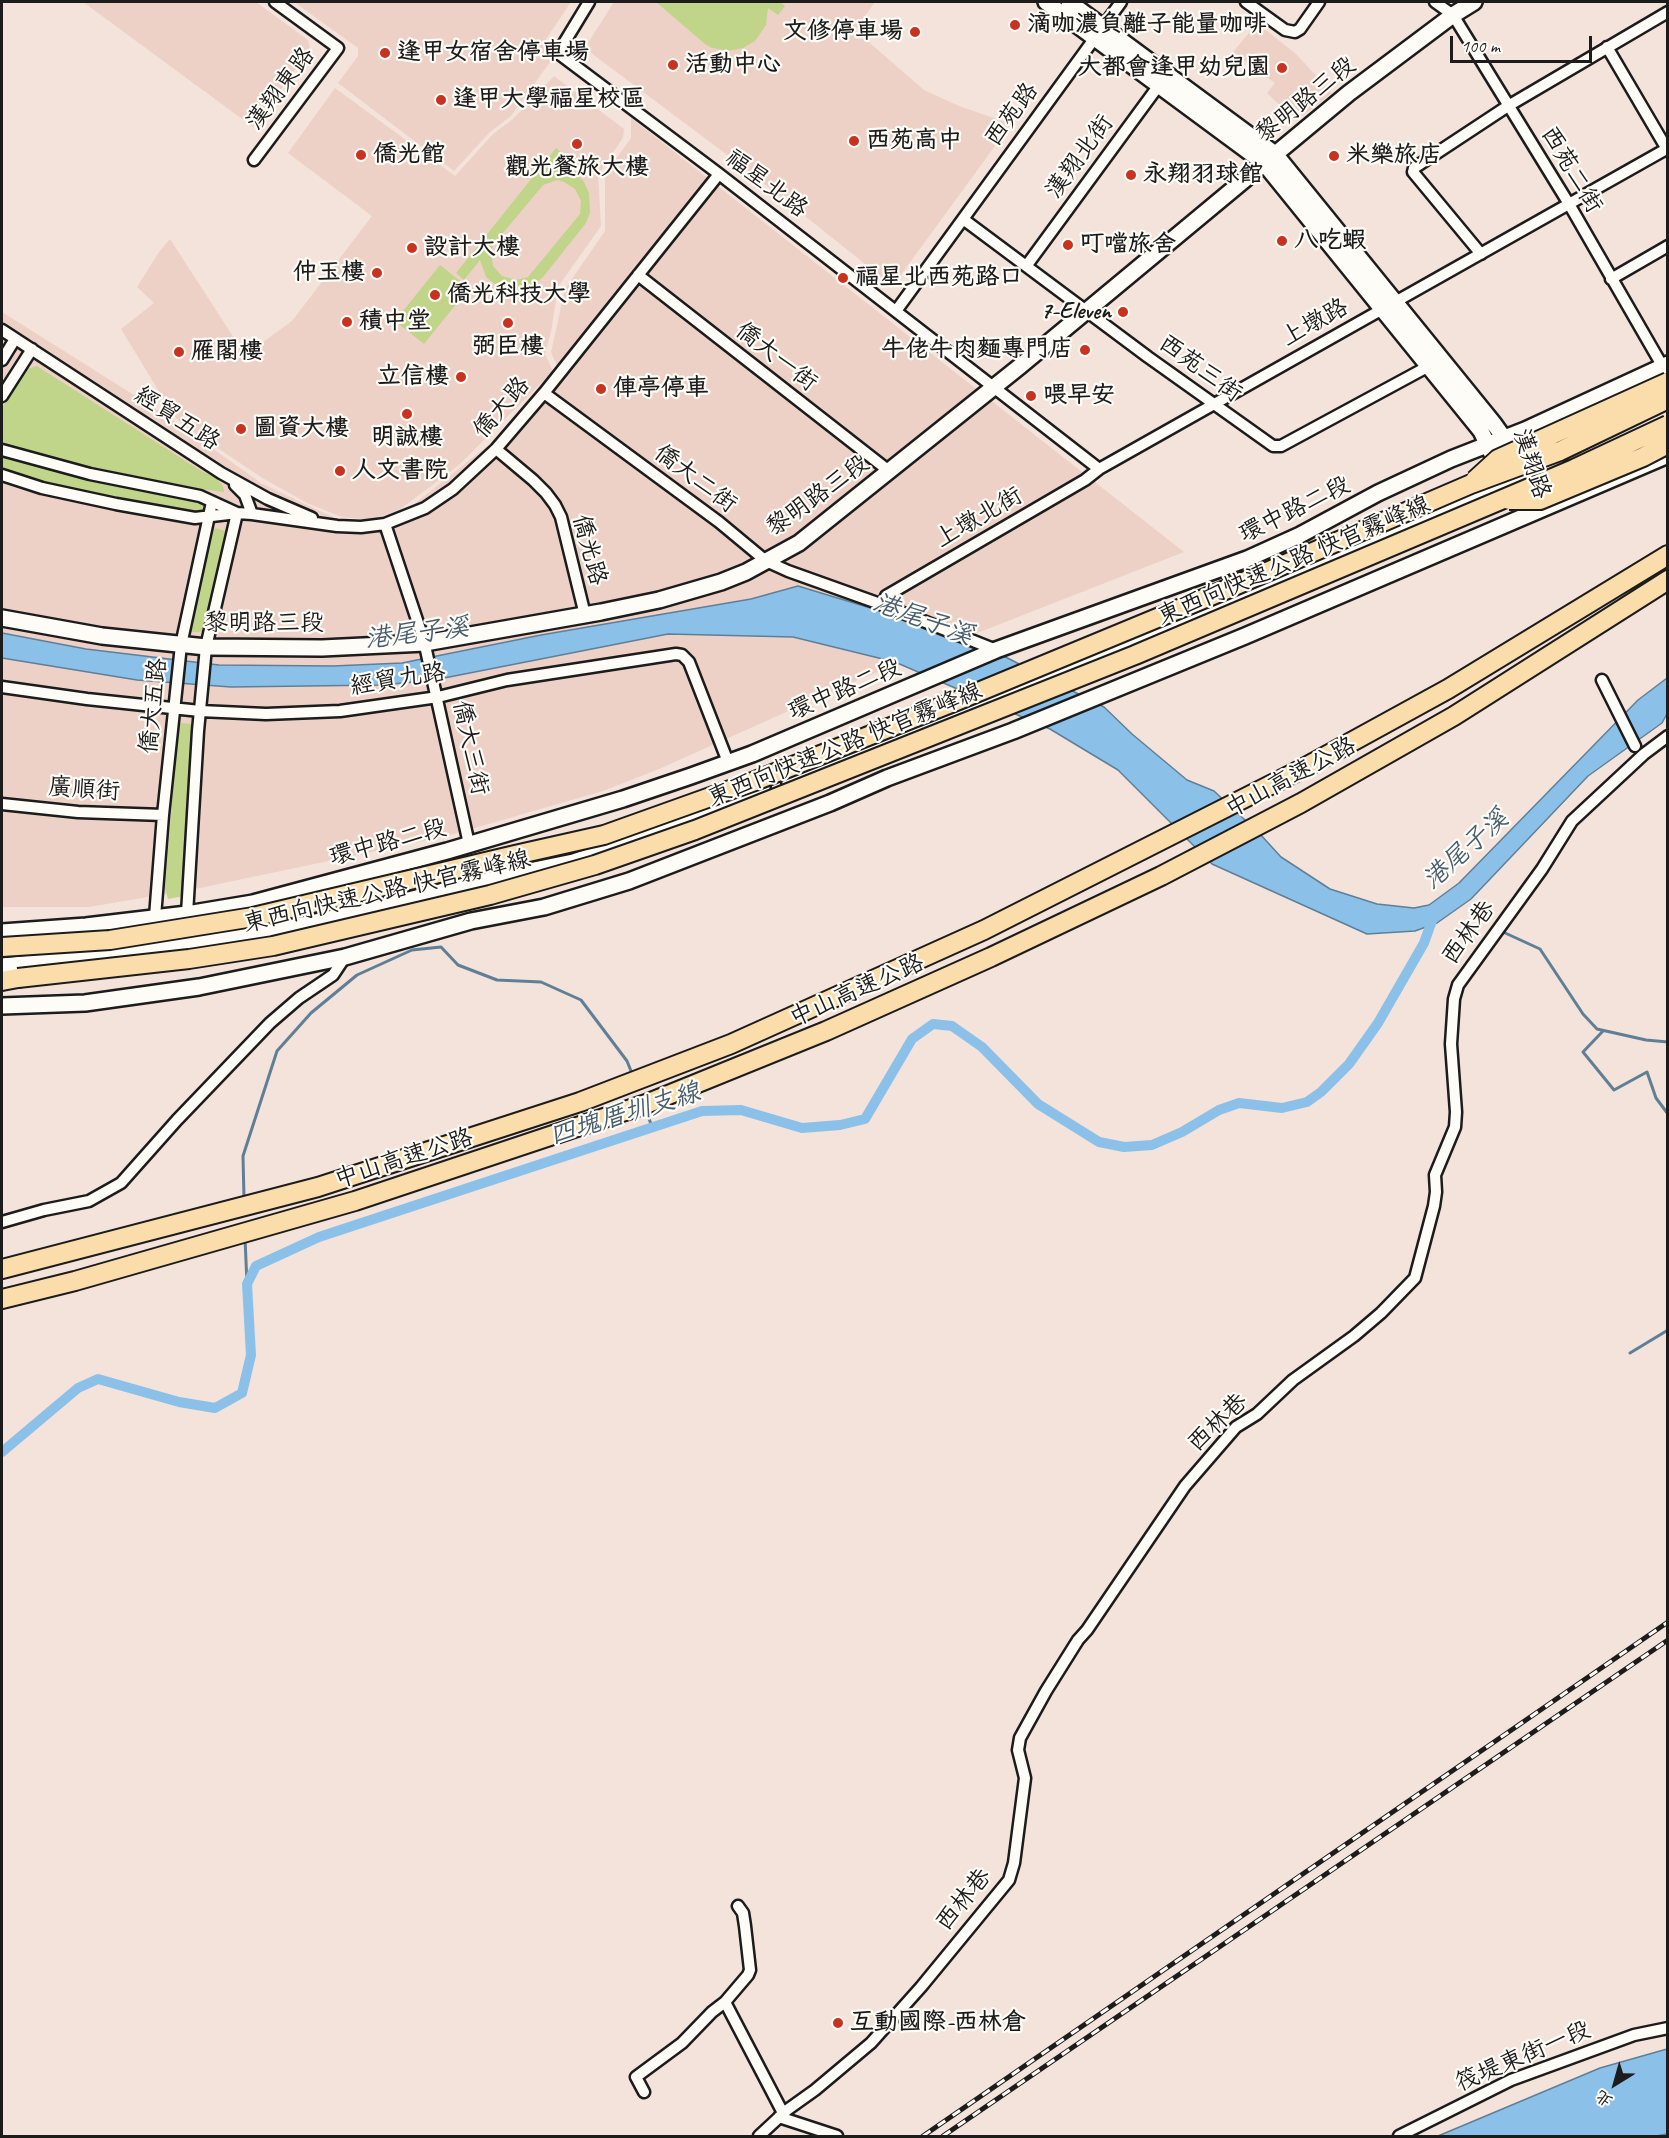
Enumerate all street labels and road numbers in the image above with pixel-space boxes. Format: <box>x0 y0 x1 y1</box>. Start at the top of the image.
street label: 漢翔東路 <box>241 42 321 136</box>
street label: 黎明路三段 <box>1250 51 1362 149</box>
street label: 西苑路 <box>979 77 1045 153</box>
street label: 漢翔北街 <box>1040 110 1120 204</box>
street label: 西苑二街 <box>1534 121 1608 219</box>
street label: 福星北路 <box>719 144 813 224</box>
street label: 上墩路 <box>1277 293 1353 353</box>
street label: 僑大一街 <box>729 316 823 398</box>
street label: 西苑三街 <box>1153 329 1247 409</box>
street label: 僑大路 <box>468 371 536 445</box>
street label: 經貿五路 <box>129 381 225 457</box>
street label: 漢翔路 <box>1506 425 1556 503</box>
street label: 僑大二街 <box>648 439 742 519</box>
street label: 黎明路三段 <box>761 449 875 543</box>
street label: 環中路二段 <box>1235 471 1355 549</box>
street label: 上墩北街 <box>930 482 1028 554</box>
street label: 東西向快速公路 快官霧峰線 <box>1153 490 1435 632</box>
street label: 僑光路 <box>566 511 612 589</box>
street label: 黎明路三段 <box>204 610 324 638</box>
street label: 環中路二段 <box>784 653 906 727</box>
street label: 僑大五路 <box>135 657 173 755</box>
street label: 經貿九路 <box>348 658 448 702</box>
street label: 東西向快速公路 快官霧峰線 <box>703 677 987 813</box>
street label: 僑大三街 <box>446 698 494 798</box>
street label: 中山高速公路 <box>1221 731 1361 825</box>
street label: 廣順街 <box>47 773 121 807</box>
street label: 環中路二段 <box>326 814 450 872</box>
street label: 東西向快速公路 快官霧峰線 <box>241 845 533 939</box>
street label: 西林巷 <box>1436 895 1502 971</box>
street label: 中山高速公路 <box>785 949 929 1033</box>
street label: 中山高速公路 <box>331 1123 477 1195</box>
street label: 西林巷 <box>1182 1388 1254 1458</box>
street label: 西林巷 <box>930 1863 998 1937</box>
street label: 筏堤東街一段 <box>1451 2016 1595 2098</box>

